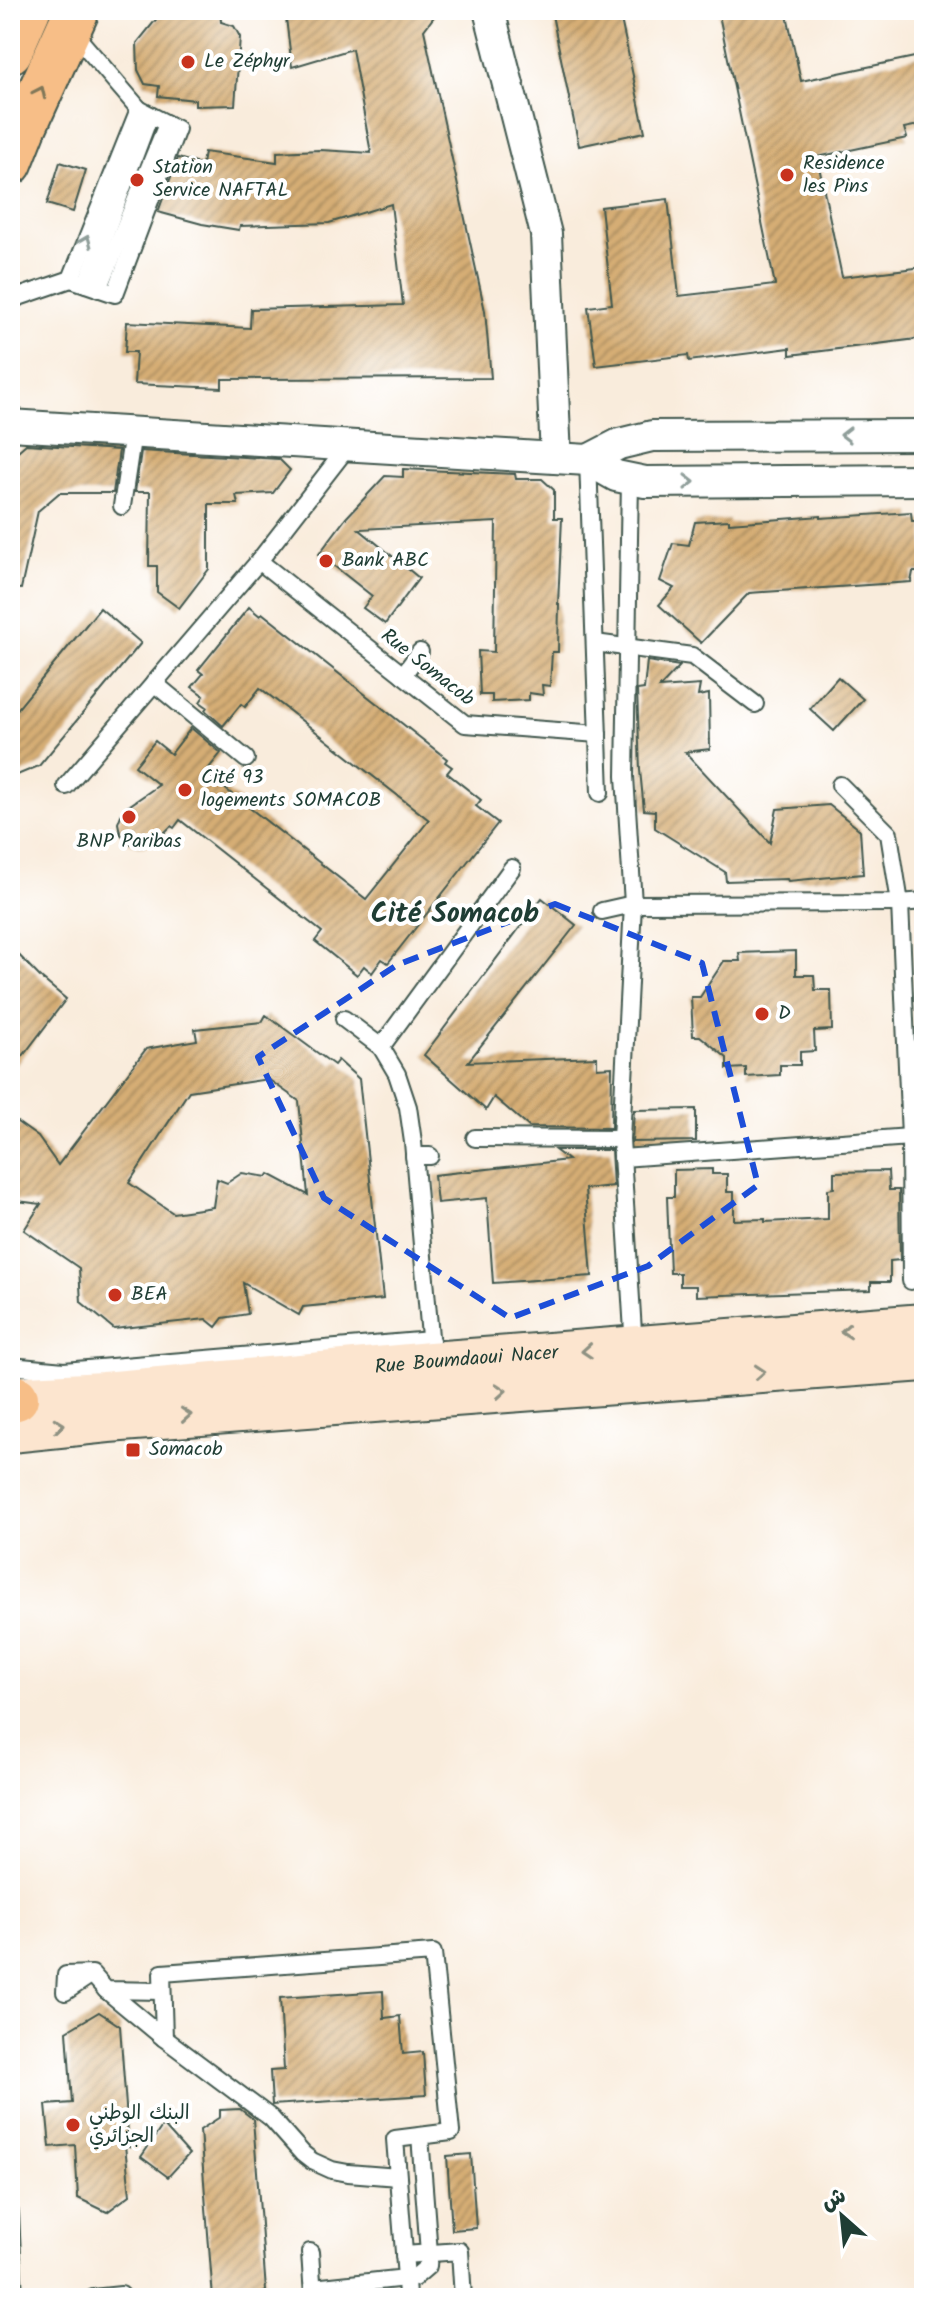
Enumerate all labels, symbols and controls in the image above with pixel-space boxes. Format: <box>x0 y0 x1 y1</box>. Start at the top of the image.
place label: Le Zéphyr <box>204 46 291 78</box>
marker: Le Zéphyr <box>179 53 197 71</box>
one-way arrow <box>31 85 47 100</box>
place label: Residence les Pins <box>803 148 885 203</box>
place label: Station Service NAFTAL <box>153 152 288 207</box>
marker: Residence les Pins <box>778 166 796 184</box>
marker: Station Service NAFTAL <box>128 171 146 189</box>
one-way arrow <box>76 235 93 249</box>
one-way arrow <box>839 426 852 444</box>
one-way arrow <box>683 473 696 490</box>
place label: Bank ABC <box>342 545 429 577</box>
marker: Bank ABC <box>317 552 335 570</box>
street label: Rue Somacob <box>373 621 481 715</box>
place label: Cité 93 logements SOMACOB <box>201 762 381 817</box>
marker: Cité 93 logements SOMACOB <box>176 781 194 799</box>
marker: BNP Paribas <box>120 808 138 826</box>
place label: BNP Paribas <box>76 826 182 858</box>
district label: Cité Somacob <box>371 892 539 937</box>
place label: D <box>778 998 791 1030</box>
marker: D <box>753 1005 771 1023</box>
place label: BEA <box>131 1279 168 1311</box>
marker: BEA <box>106 1286 124 1304</box>
one-way arrow <box>839 1322 852 1339</box>
street label: Rue Boumdaoui Nacer <box>373 1337 561 1384</box>
one-way arrow <box>580 1342 593 1359</box>
one-way arrow <box>754 1364 767 1381</box>
one-way arrow <box>495 1383 508 1400</box>
one-way arrow <box>180 1407 193 1424</box>
one-way arrow <box>53 1417 66 1434</box>
place label: Somacob <box>149 1434 223 1466</box>
marker: Somacob <box>124 1441 142 1459</box>
place label: البنك الوطني الجزائري <box>89 2098 190 2153</box>
marker: البنك الوطني الجزائري <box>64 2116 82 2134</box>
north arrow <box>802 2176 882 2256</box>
text: ش <box>815 2179 853 2221</box>

